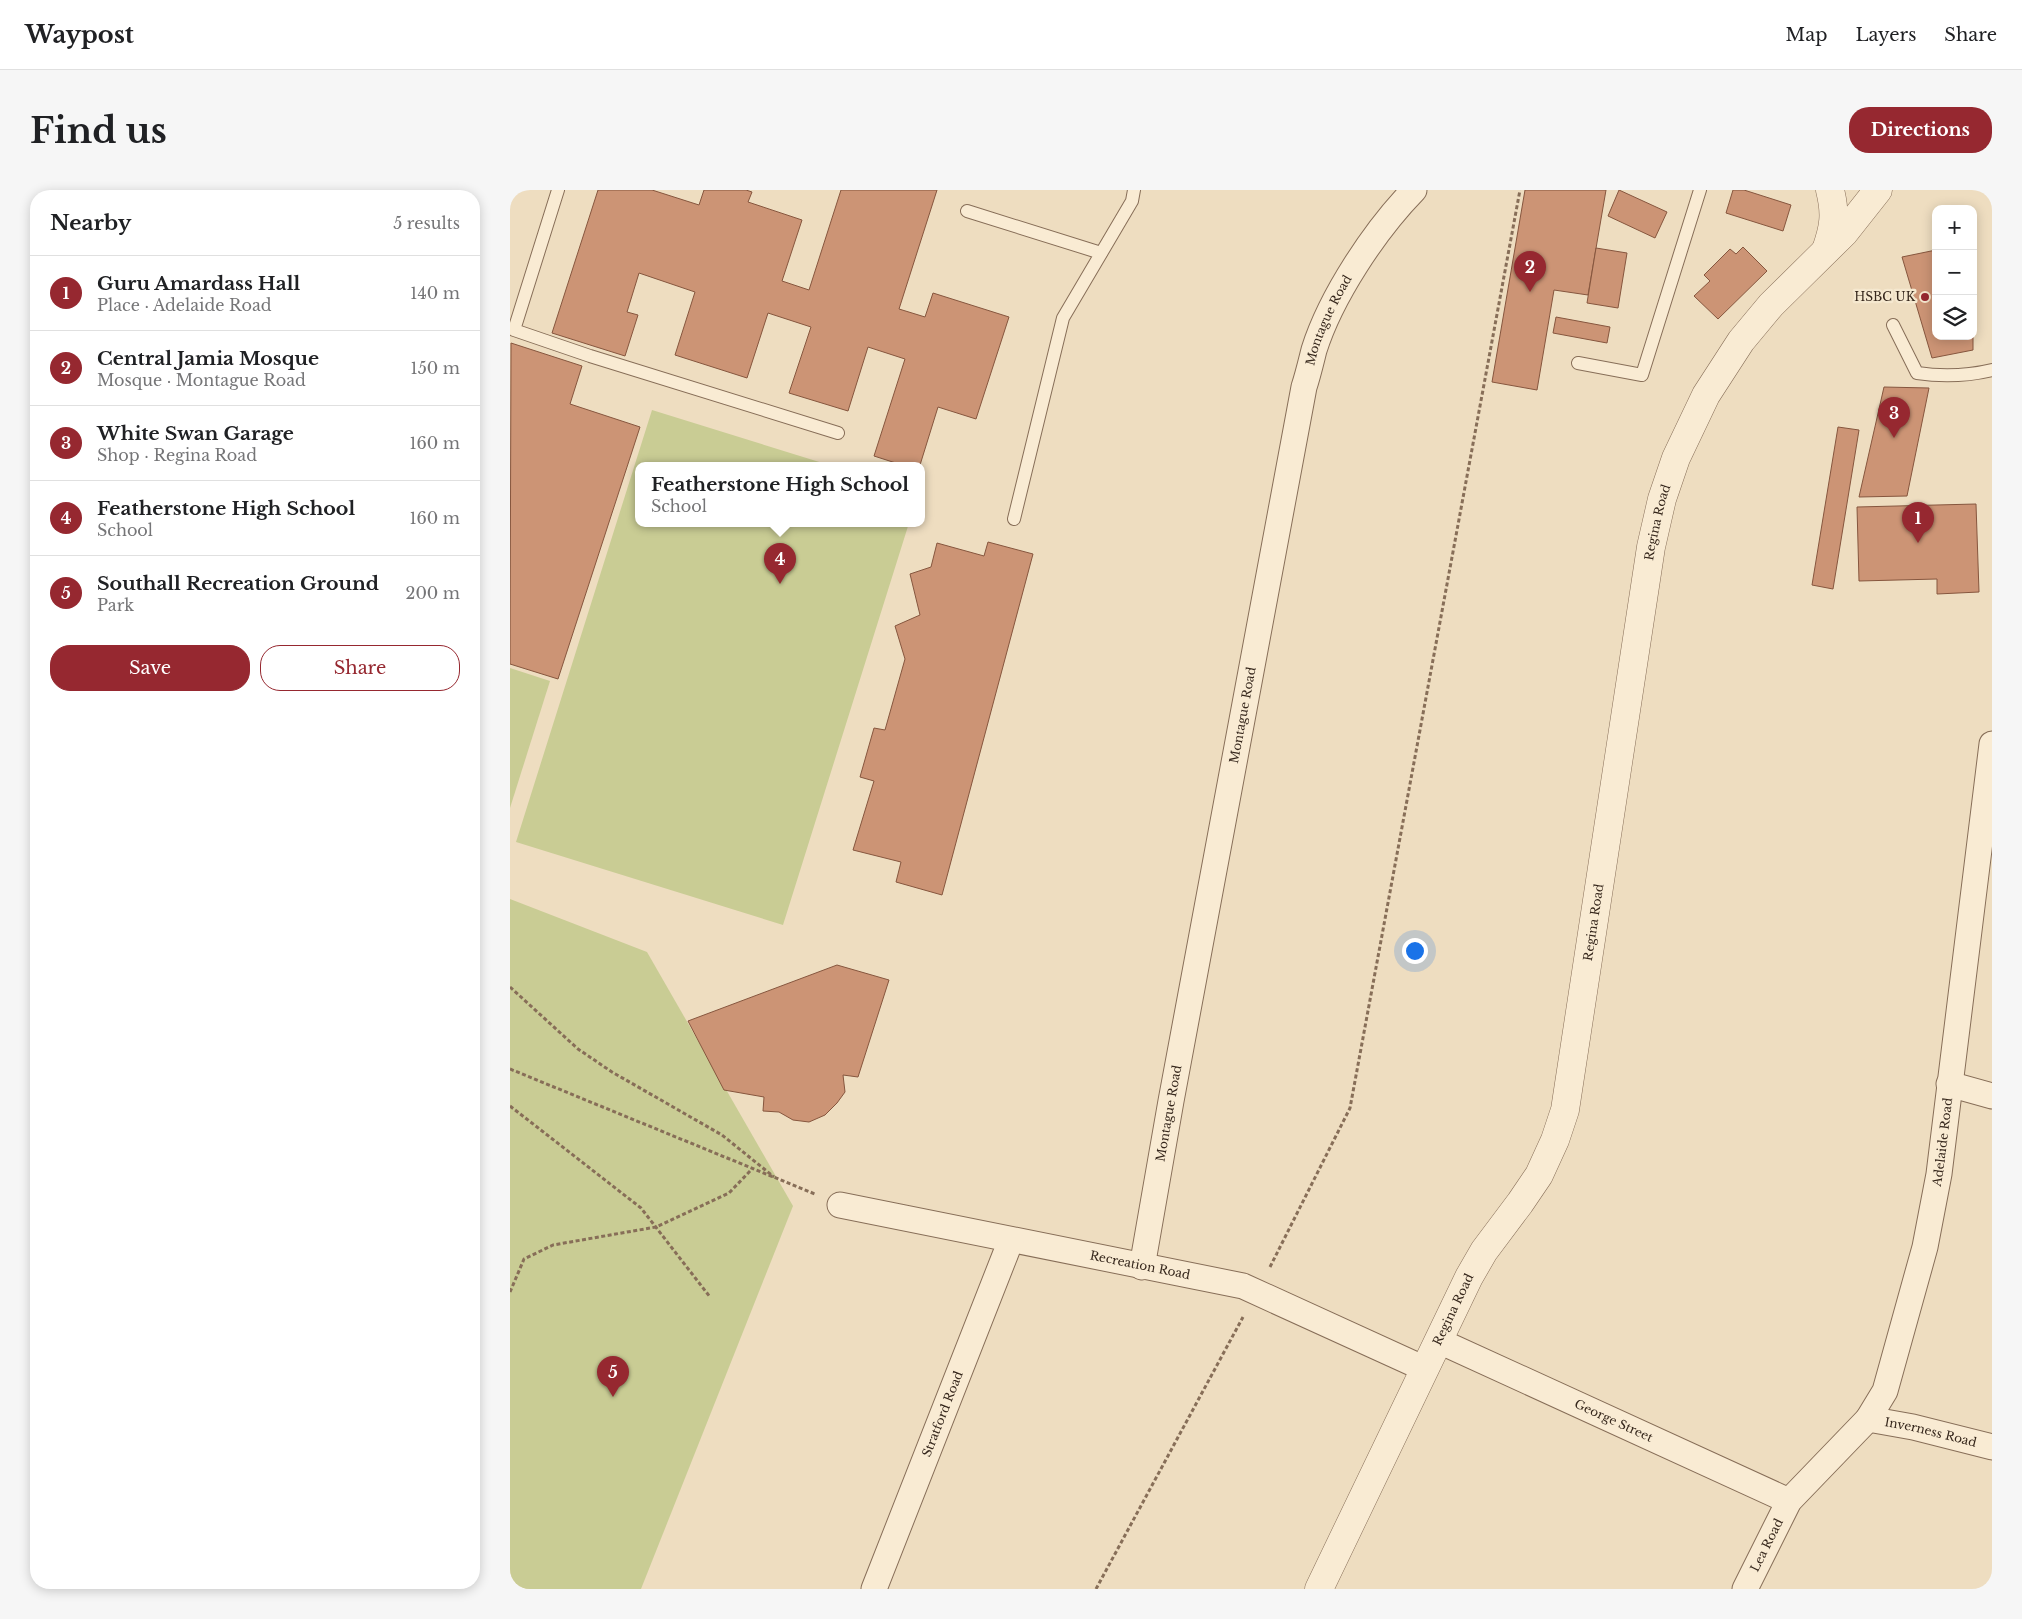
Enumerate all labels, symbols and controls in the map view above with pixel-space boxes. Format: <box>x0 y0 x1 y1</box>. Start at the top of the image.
text: Waypost <box>25 20 134 49</box>
text: Map <box>1786 24 1827 46</box>
text: Layers <box>1855 24 1916 46</box>
text: Share <box>1944 24 1997 46</box>
button: Directions <box>1849 107 1992 153</box>
text: Find us <box>30 109 167 152</box>
map controls <box>1932 205 1977 340</box>
button: + <box>1932 205 1977 250</box>
text: Nearby <box>50 210 131 236</box>
text: 5 results <box>393 213 460 233</box>
button: − <box>1932 250 1977 295</box>
pin: 2 <box>1514 251 1546 292</box>
text: Guru Amardass Hall <box>97 272 300 295</box>
street label: Montague Road <box>1302 272 1355 367</box>
text: 1 <box>63 283 69 303</box>
text: 140 m <box>410 283 460 303</box>
place label: HSBC UK <box>1854 289 1916 304</box>
marker: HSBC UK <box>1919 291 1931 303</box>
text: Place · Adelaide Road <box>97 295 272 315</box>
button: layers <box>1932 295 1977 340</box>
text: Central Jamia Mosque <box>97 347 319 370</box>
text: 2 <box>61 358 71 378</box>
text: 150 m <box>411 358 460 378</box>
text: Mosque · Montague Road <box>97 370 306 390</box>
pin: 3 <box>1878 397 1910 438</box>
text: White Swan Garage <box>97 422 294 445</box>
text: 3 <box>61 433 71 453</box>
text: 160 m <box>409 433 460 453</box>
text: Shop · Regina Road <box>97 445 257 465</box>
popup <box>635 462 925 527</box>
text: Featherstone High School <box>651 473 909 496</box>
street label: Regina Road <box>1641 482 1673 561</box>
text: School <box>651 496 707 516</box>
text: Featherstone High School <box>97 497 355 520</box>
pin: 1 <box>1902 502 1934 543</box>
text: 4 <box>61 508 71 528</box>
text: 160 m <box>409 508 460 528</box>
text: School <box>97 520 153 540</box>
pin: 4 <box>764 543 796 584</box>
text: Southall Recreation Ground <box>97 572 379 595</box>
text: 5 <box>61 583 71 603</box>
text: 200 m <box>406 583 460 603</box>
text: Park <box>97 595 134 615</box>
button: Save <box>50 645 250 691</box>
button: Share <box>260 645 460 691</box>
street label: Montague Road <box>1226 666 1259 764</box>
street label: Regina Road <box>1580 883 1606 962</box>
your location <box>1402 938 1428 964</box>
street label: Montague Road <box>1153 1064 1185 1163</box>
street label: Adelaide Road <box>1929 1097 1955 1188</box>
street label: Recreation Road <box>1089 1247 1192 1282</box>
street label: Regina Road <box>1429 1271 1476 1348</box>
pin: 5 <box>597 1356 629 1397</box>
street label: Stratford Road <box>919 1369 966 1459</box>
street label: George Street <box>1572 1396 1656 1445</box>
street label: Inverness Road <box>1883 1414 1978 1450</box>
street label: Lea Road <box>1747 1516 1786 1574</box>

